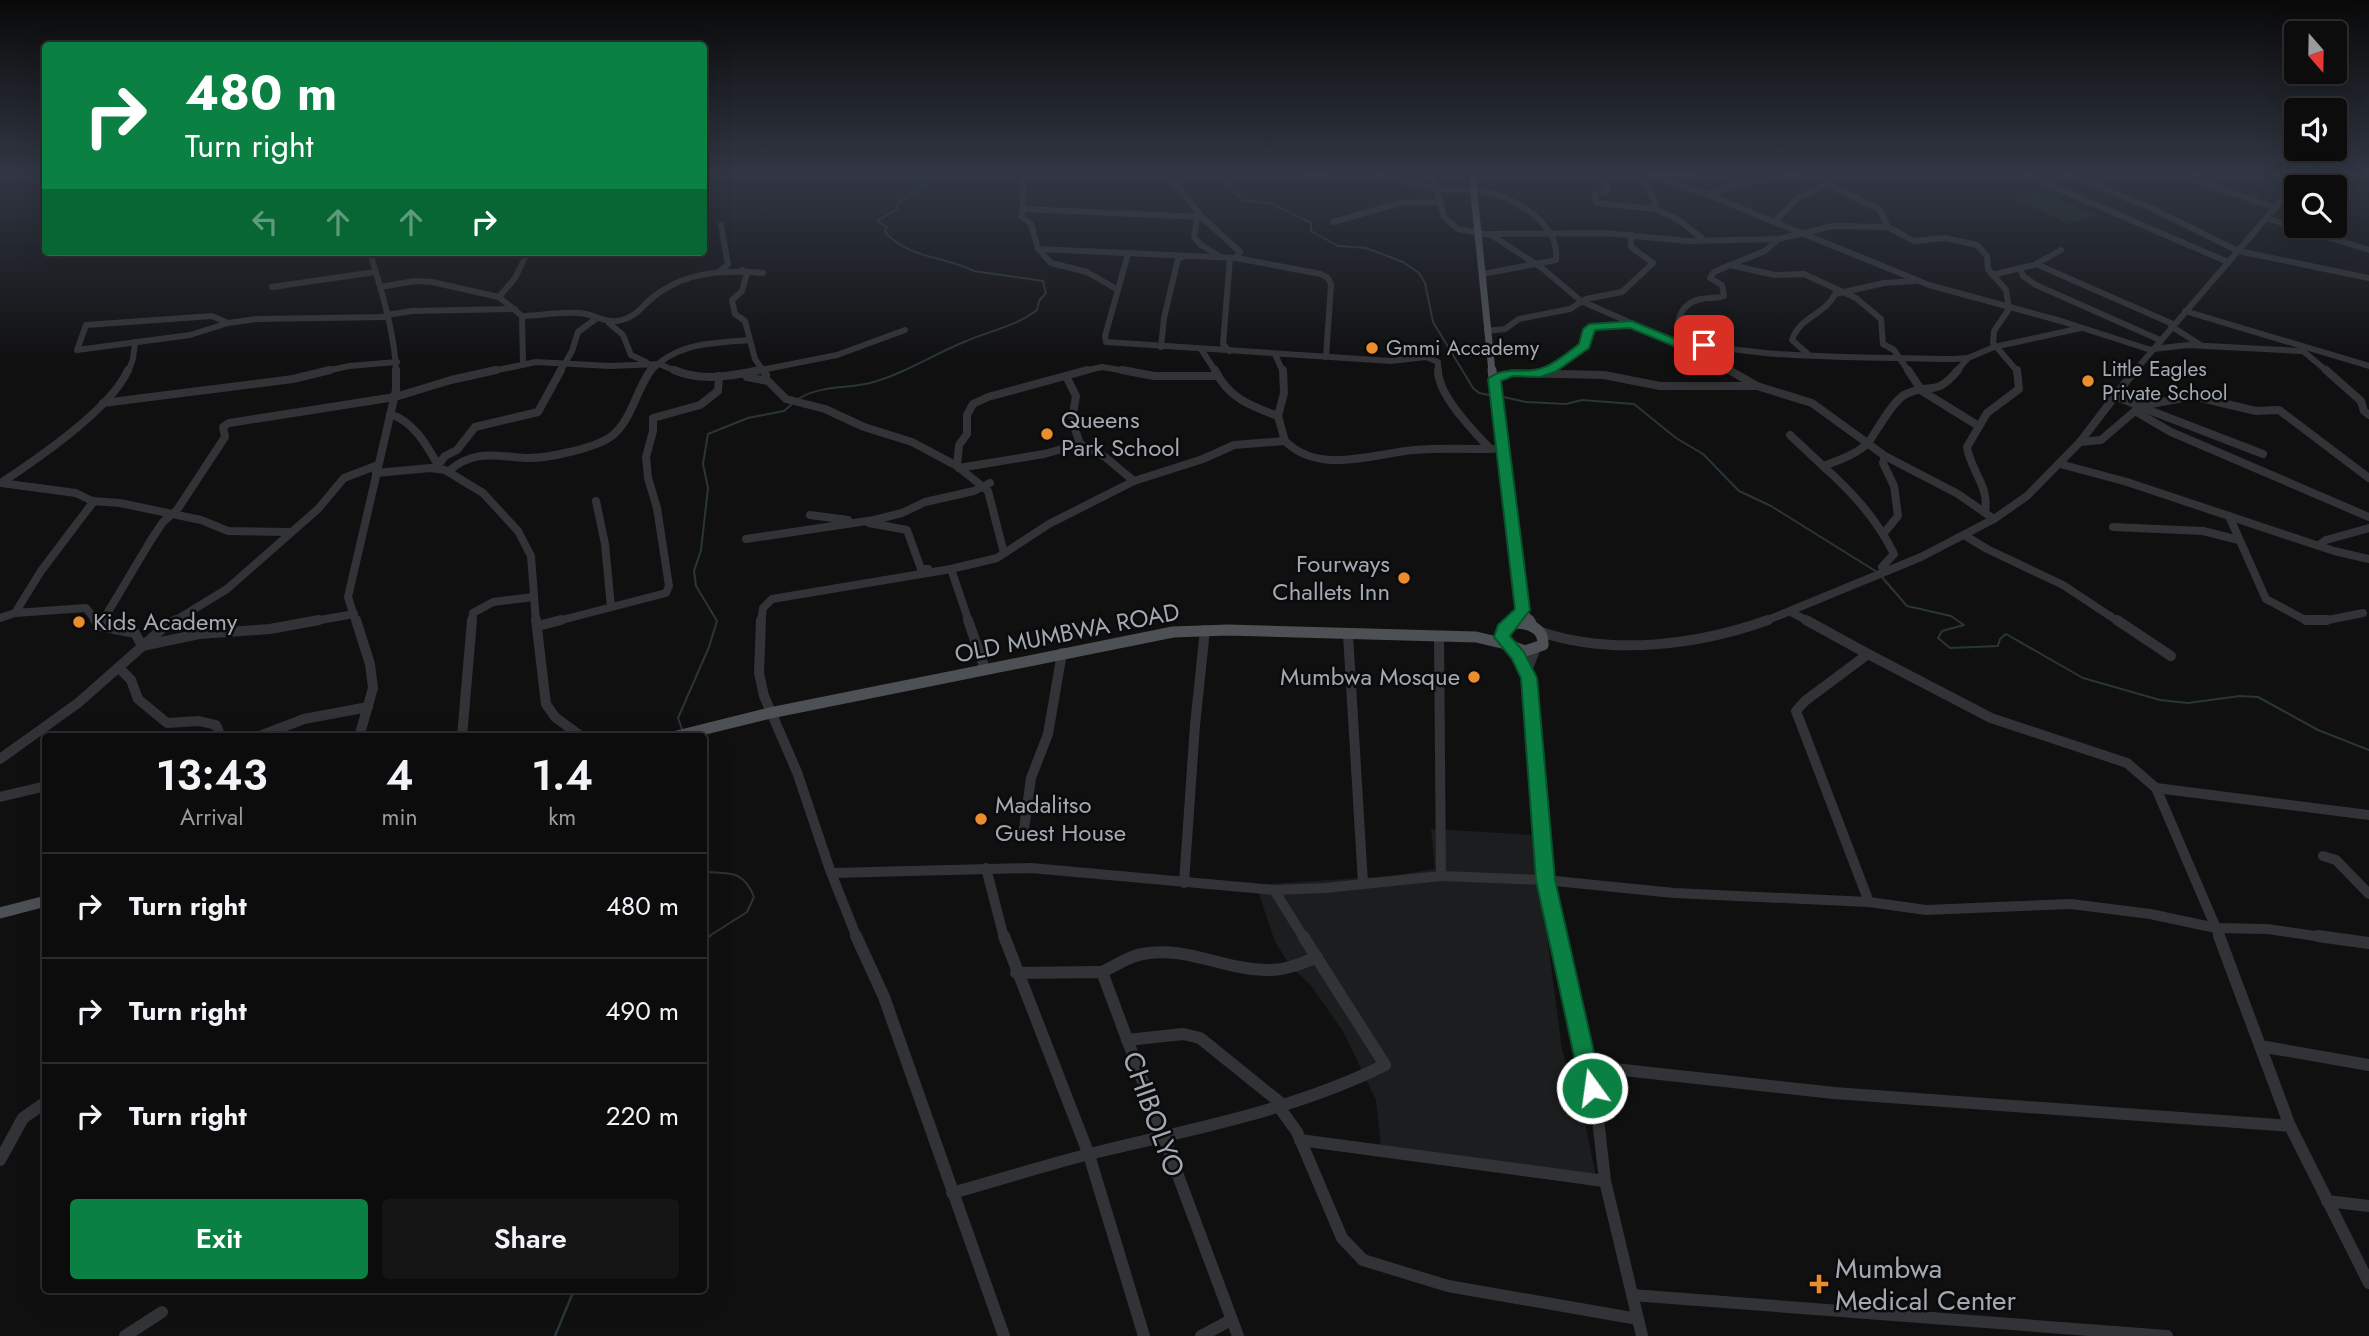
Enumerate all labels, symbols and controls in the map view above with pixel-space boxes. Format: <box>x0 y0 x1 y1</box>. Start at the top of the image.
north arrow <box>2284 21 2347 84</box>
map controls <box>2284 21 2347 238</box>
text: 480 m <box>185 58 337 128</box>
icon: right <box>70 70 161 161</box>
button: sound <box>2284 98 2347 161</box>
text: Turn right <box>185 123 314 169</box>
button: search <box>2284 175 2347 238</box>
icon: left <box>246 203 284 241</box>
icon: ahead <box>319 203 357 241</box>
icon: ahead <box>392 203 430 241</box>
icon: right <box>465 203 503 241</box>
pin <box>1674 315 1734 375</box>
icon: arrive <box>1685 326 1723 364</box>
place label: Gmmi Accademy <box>1386 333 1540 363</box>
marker: Gmmi Accademy <box>1364 340 1380 356</box>
place label: Little Eagles Private School <box>2102 354 2228 408</box>
marker: Little Eagles Private School <box>2080 373 2096 389</box>
place label: Queens Park School <box>1061 402 1180 465</box>
marker: Queens Park School <box>1039 426 1055 442</box>
place label: Fourways Challets Inn <box>1272 546 1390 609</box>
marker: Fourways Challets Inn <box>1396 570 1412 586</box>
street label: OLD MUMBWA ROAD <box>951 594 1182 671</box>
place label: Kids Academy <box>93 604 238 639</box>
marker: Kids Academy <box>71 614 87 630</box>
place label: Mumbwa Mosque <box>1280 659 1460 694</box>
marker: Mumbwa Mosque <box>1466 669 1482 685</box>
text: 13:43 <box>156 745 268 806</box>
text: 4 <box>386 745 413 806</box>
text: 1.4 <box>531 745 593 806</box>
place label: Madalitso Guest House <box>995 787 1126 850</box>
text: Arrival <box>180 800 243 834</box>
text: min <box>382 800 418 834</box>
text: km <box>548 800 576 834</box>
marker: Madalitso Guest House <box>973 811 989 827</box>
icon: right <box>70 887 108 925</box>
text: Turn right <box>129 887 247 925</box>
text: 480 m <box>606 887 679 925</box>
icon: right <box>70 992 108 1030</box>
text: Turn right <box>129 992 247 1030</box>
text: 490 m <box>605 992 679 1030</box>
street label: CHIBOLYO <box>1112 1046 1195 1183</box>
position arrow <box>1555 1051 1629 1125</box>
icon: right <box>70 1097 108 1135</box>
text: Turn right <box>129 1097 247 1135</box>
text: 220 m <box>606 1097 679 1135</box>
button: Exit <box>70 1199 368 1279</box>
button: Share <box>382 1199 679 1279</box>
place label: Mumbwa Medical Center <box>1835 1248 2016 1321</box>
marker: Mumbwa Medical Center <box>1809 1274 1829 1294</box>

